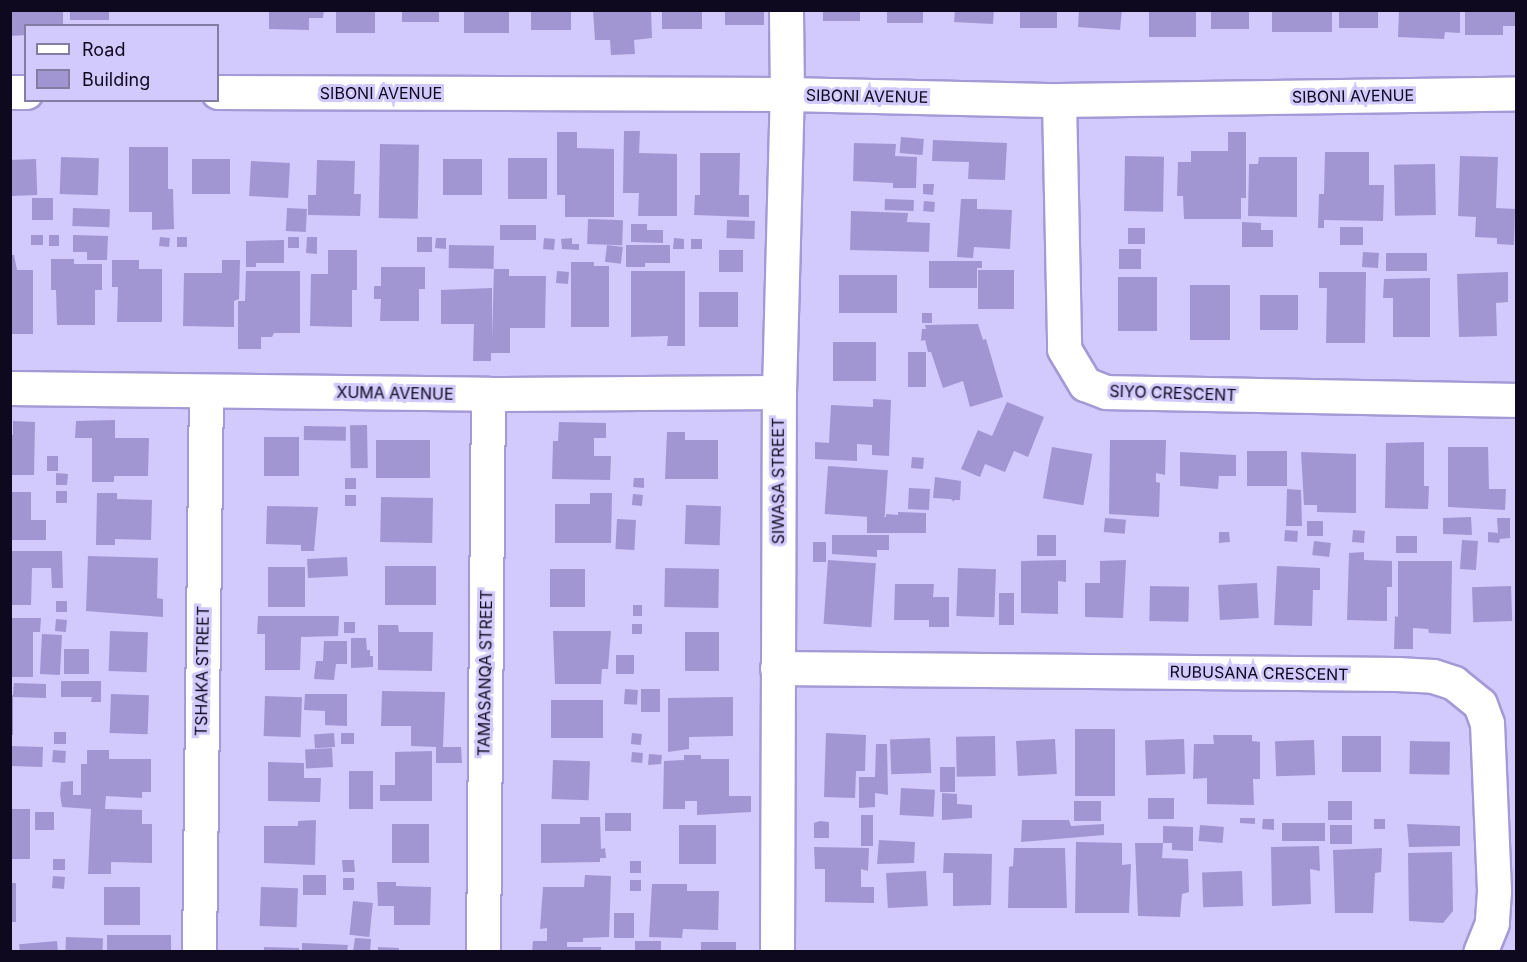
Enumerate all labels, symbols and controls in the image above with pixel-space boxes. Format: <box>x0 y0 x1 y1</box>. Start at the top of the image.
legend <box>24 24 219 102</box>
text: Road <box>82 39 125 60</box>
text: Building <box>82 69 150 90</box>
street label: SIBONI AVENUE <box>320 83 442 103</box>
street label: SIBONI AVENUE <box>806 85 928 107</box>
street label: SIBONI AVENUE <box>1292 85 1414 107</box>
street label: SIYO CRESCENT <box>1109 381 1237 405</box>
street label: XUMA AVENUE <box>336 382 454 404</box>
street label: SIWASA STREET <box>768 418 788 544</box>
street label: TAMASANQA STREET <box>474 590 496 756</box>
street label: TSHAKA STREET <box>191 606 213 736</box>
street label: RUBUSANA CRESCENT <box>1169 662 1349 684</box>

